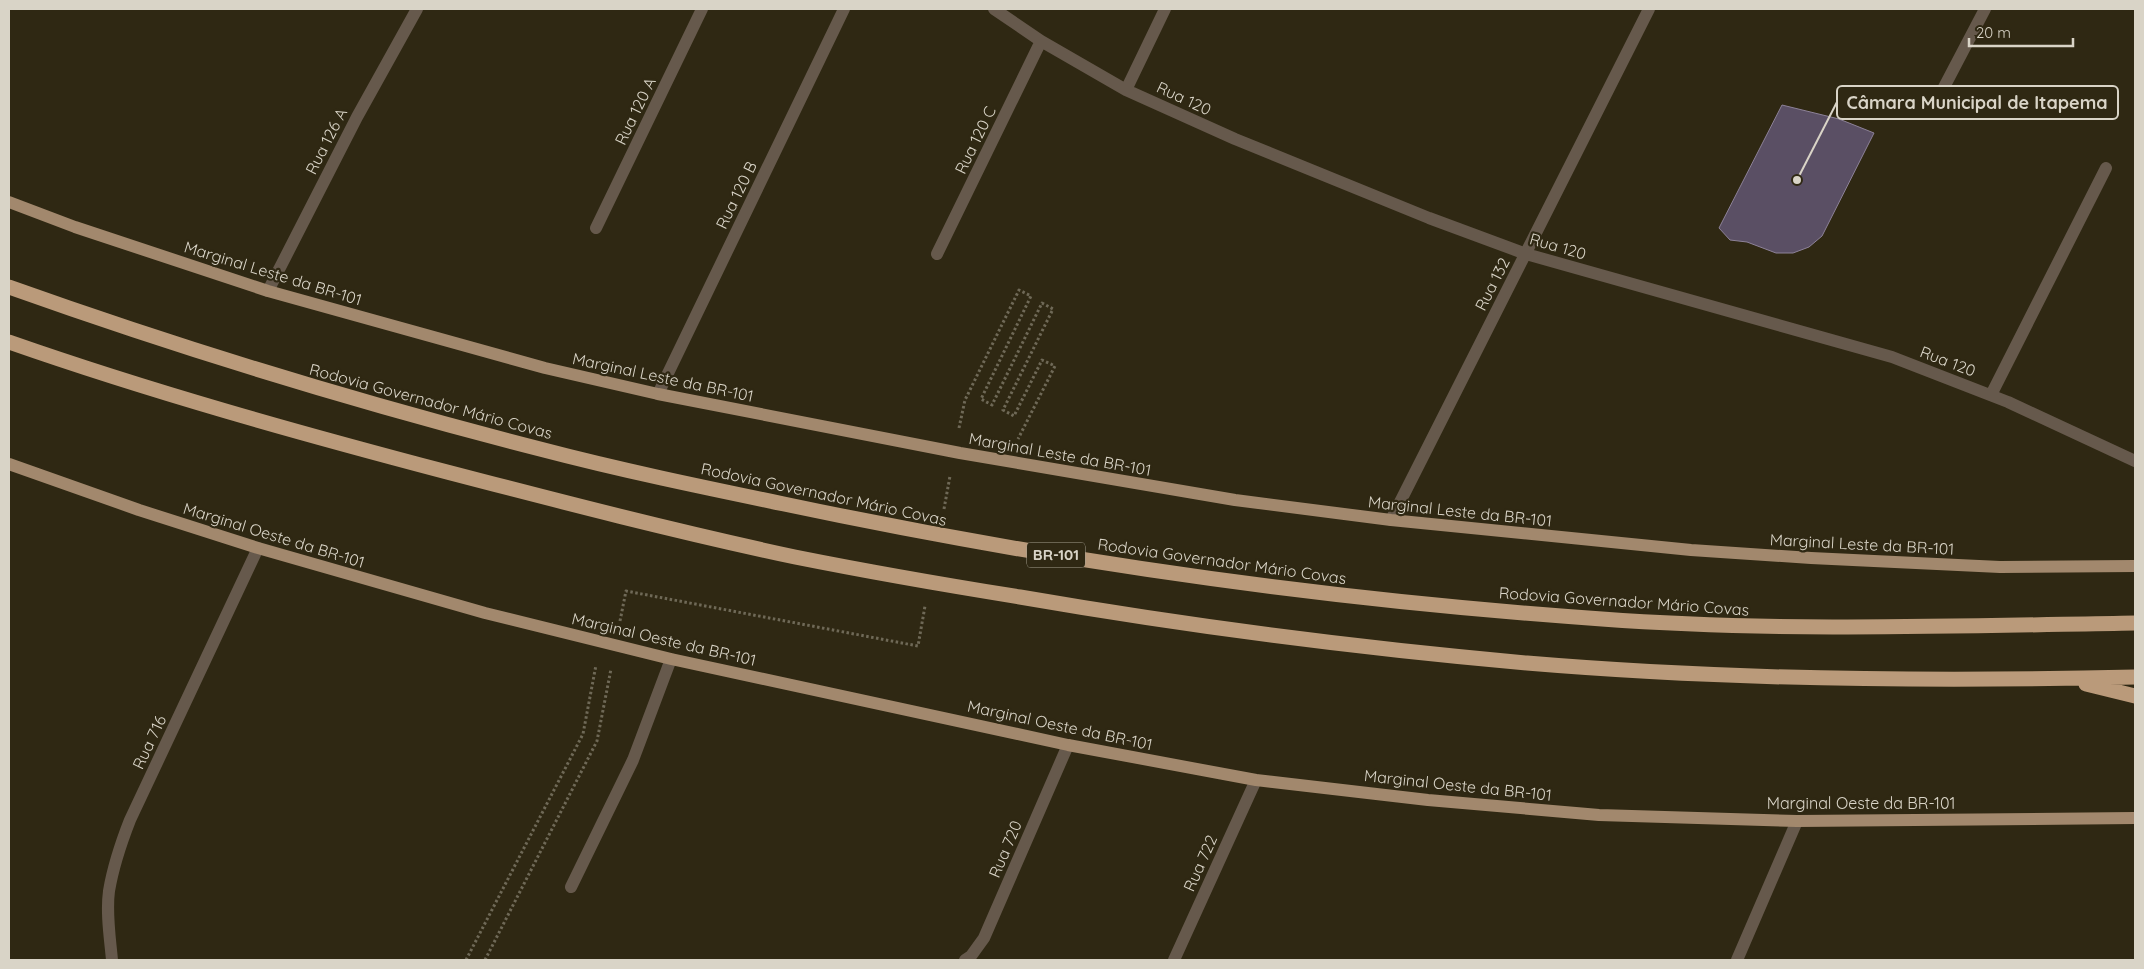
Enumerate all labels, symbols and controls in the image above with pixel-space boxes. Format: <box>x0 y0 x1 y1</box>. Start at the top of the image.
scale bar <box>1969 15 2073 47</box>
text: 20 m <box>1976 23 2011 42</box>
street label: Rua 120 A <box>610 74 660 148</box>
street label: Rua 120 <box>1153 77 1215 119</box>
callout: Câmara Municipal de Itapema <box>1837 86 2118 119</box>
text: Câmara Municipal de Itapema <box>1846 91 2108 114</box>
street label: Rua 120 C <box>950 103 1000 177</box>
street label: Rua 126 A <box>301 104 351 178</box>
street label: Rua 120 B <box>711 158 761 232</box>
street label: Rua 120 <box>1527 228 1589 264</box>
street label: Marginal Leste da BR-101 <box>182 236 364 310</box>
street label: Rua 132 <box>1470 254 1514 314</box>
street label: Rua 120 <box>1917 341 1979 381</box>
street label: Marginal Leste da BR-101 <box>571 348 755 406</box>
street label: Rodovia Governador Mário Covas <box>307 359 555 443</box>
street label: Marginal Leste da BR-101 <box>967 428 1153 480</box>
street label: Rodovia Governador Mário Covas <box>699 458 949 530</box>
street label: Marginal Leste da BR-101 <box>1367 491 1553 531</box>
street label: Marginal Oeste da BR-101 <box>181 498 367 572</box>
street label: Marginal Leste da BR-101 <box>1769 529 1955 559</box>
street label: Rodovia Governador Mário Covas <box>1096 534 1348 588</box>
road number: BR-101 <box>1027 542 1085 568</box>
street label: Rodovia Governador Mário Covas <box>1498 582 1750 620</box>
street label: Marginal Oeste da BR-101 <box>570 608 758 670</box>
street label: Marginal Oeste da BR-101 <box>966 696 1154 754</box>
street label: Rua 716 <box>128 711 170 772</box>
street label: Marginal Oeste da BR-101 <box>1363 765 1553 805</box>
street label: Marginal Oeste da BR-101 <box>1767 793 1955 813</box>
street label: Rua 720 <box>984 817 1026 881</box>
street label: Rua 722 <box>1179 832 1221 894</box>

